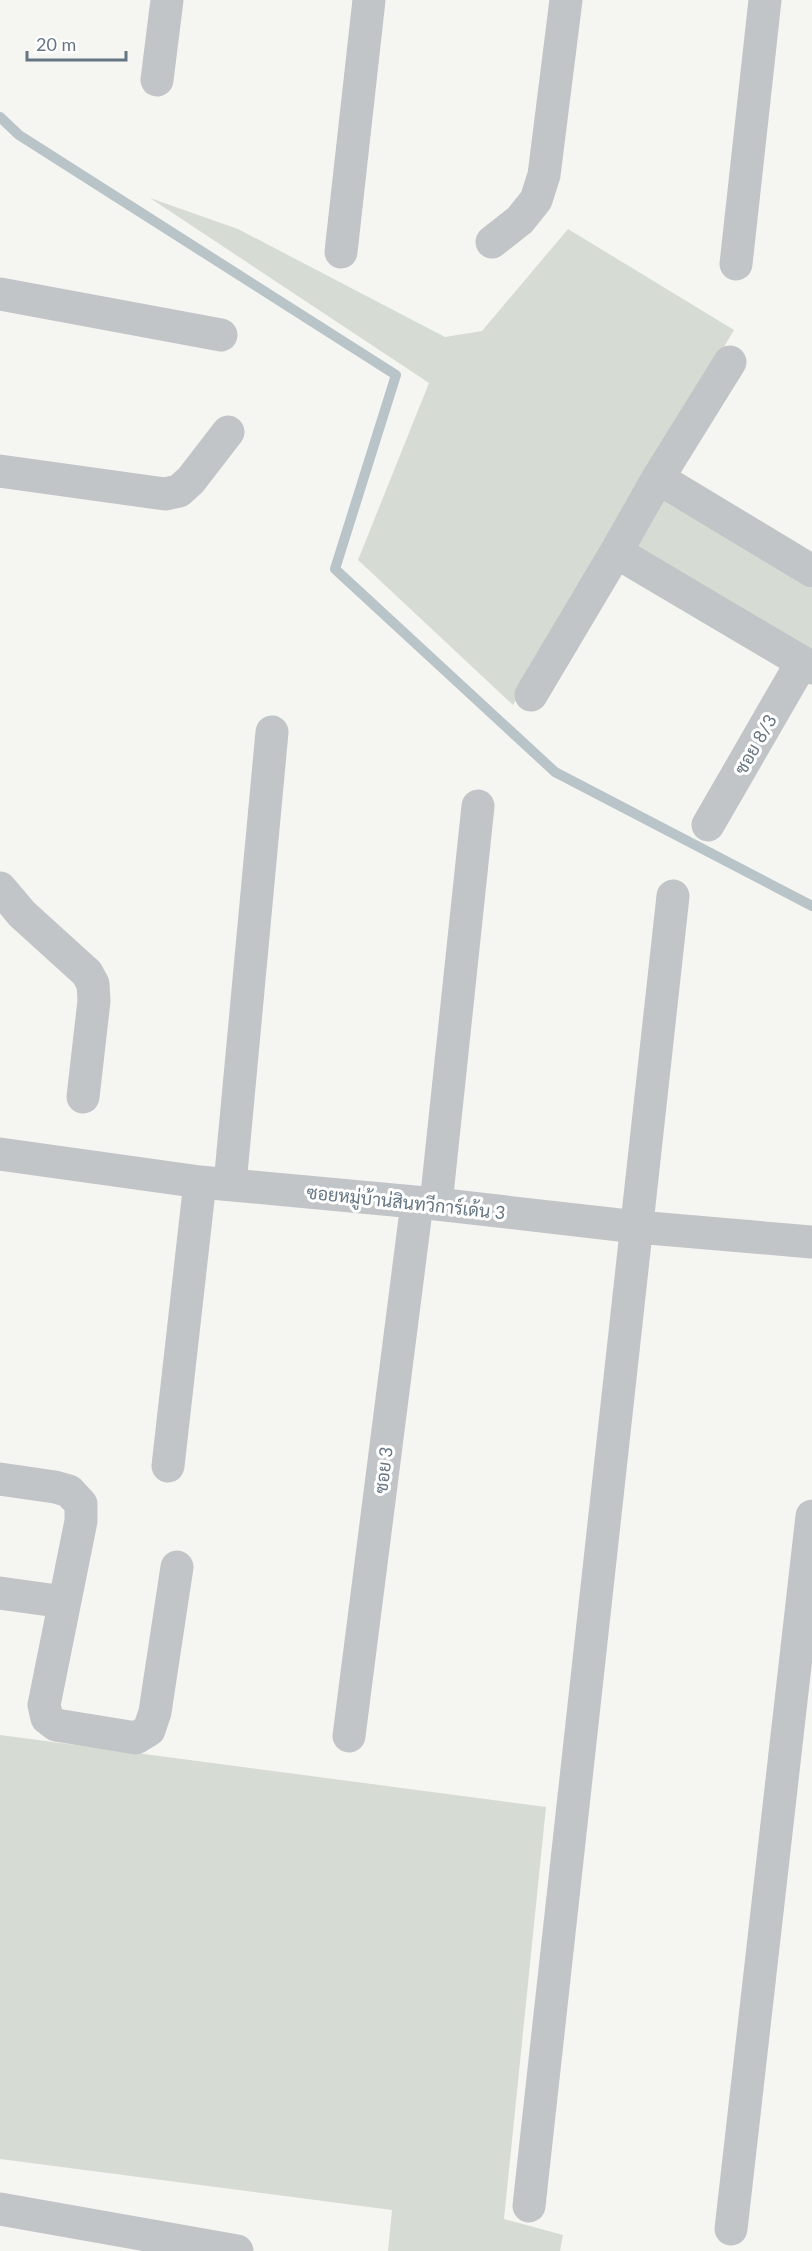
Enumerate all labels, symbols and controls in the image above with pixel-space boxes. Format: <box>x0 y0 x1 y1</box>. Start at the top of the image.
scale bar <box>27 24 126 62</box>
text: 20 m <box>36 33 76 55</box>
street label: ซอย 8/3 <box>729 710 781 778</box>
street label: ซอยหมู่บ้าน่สินทวีการ์เด้น 3 <box>305 1180 507 1226</box>
street label: ซอย 3 <box>369 1445 397 1495</box>

